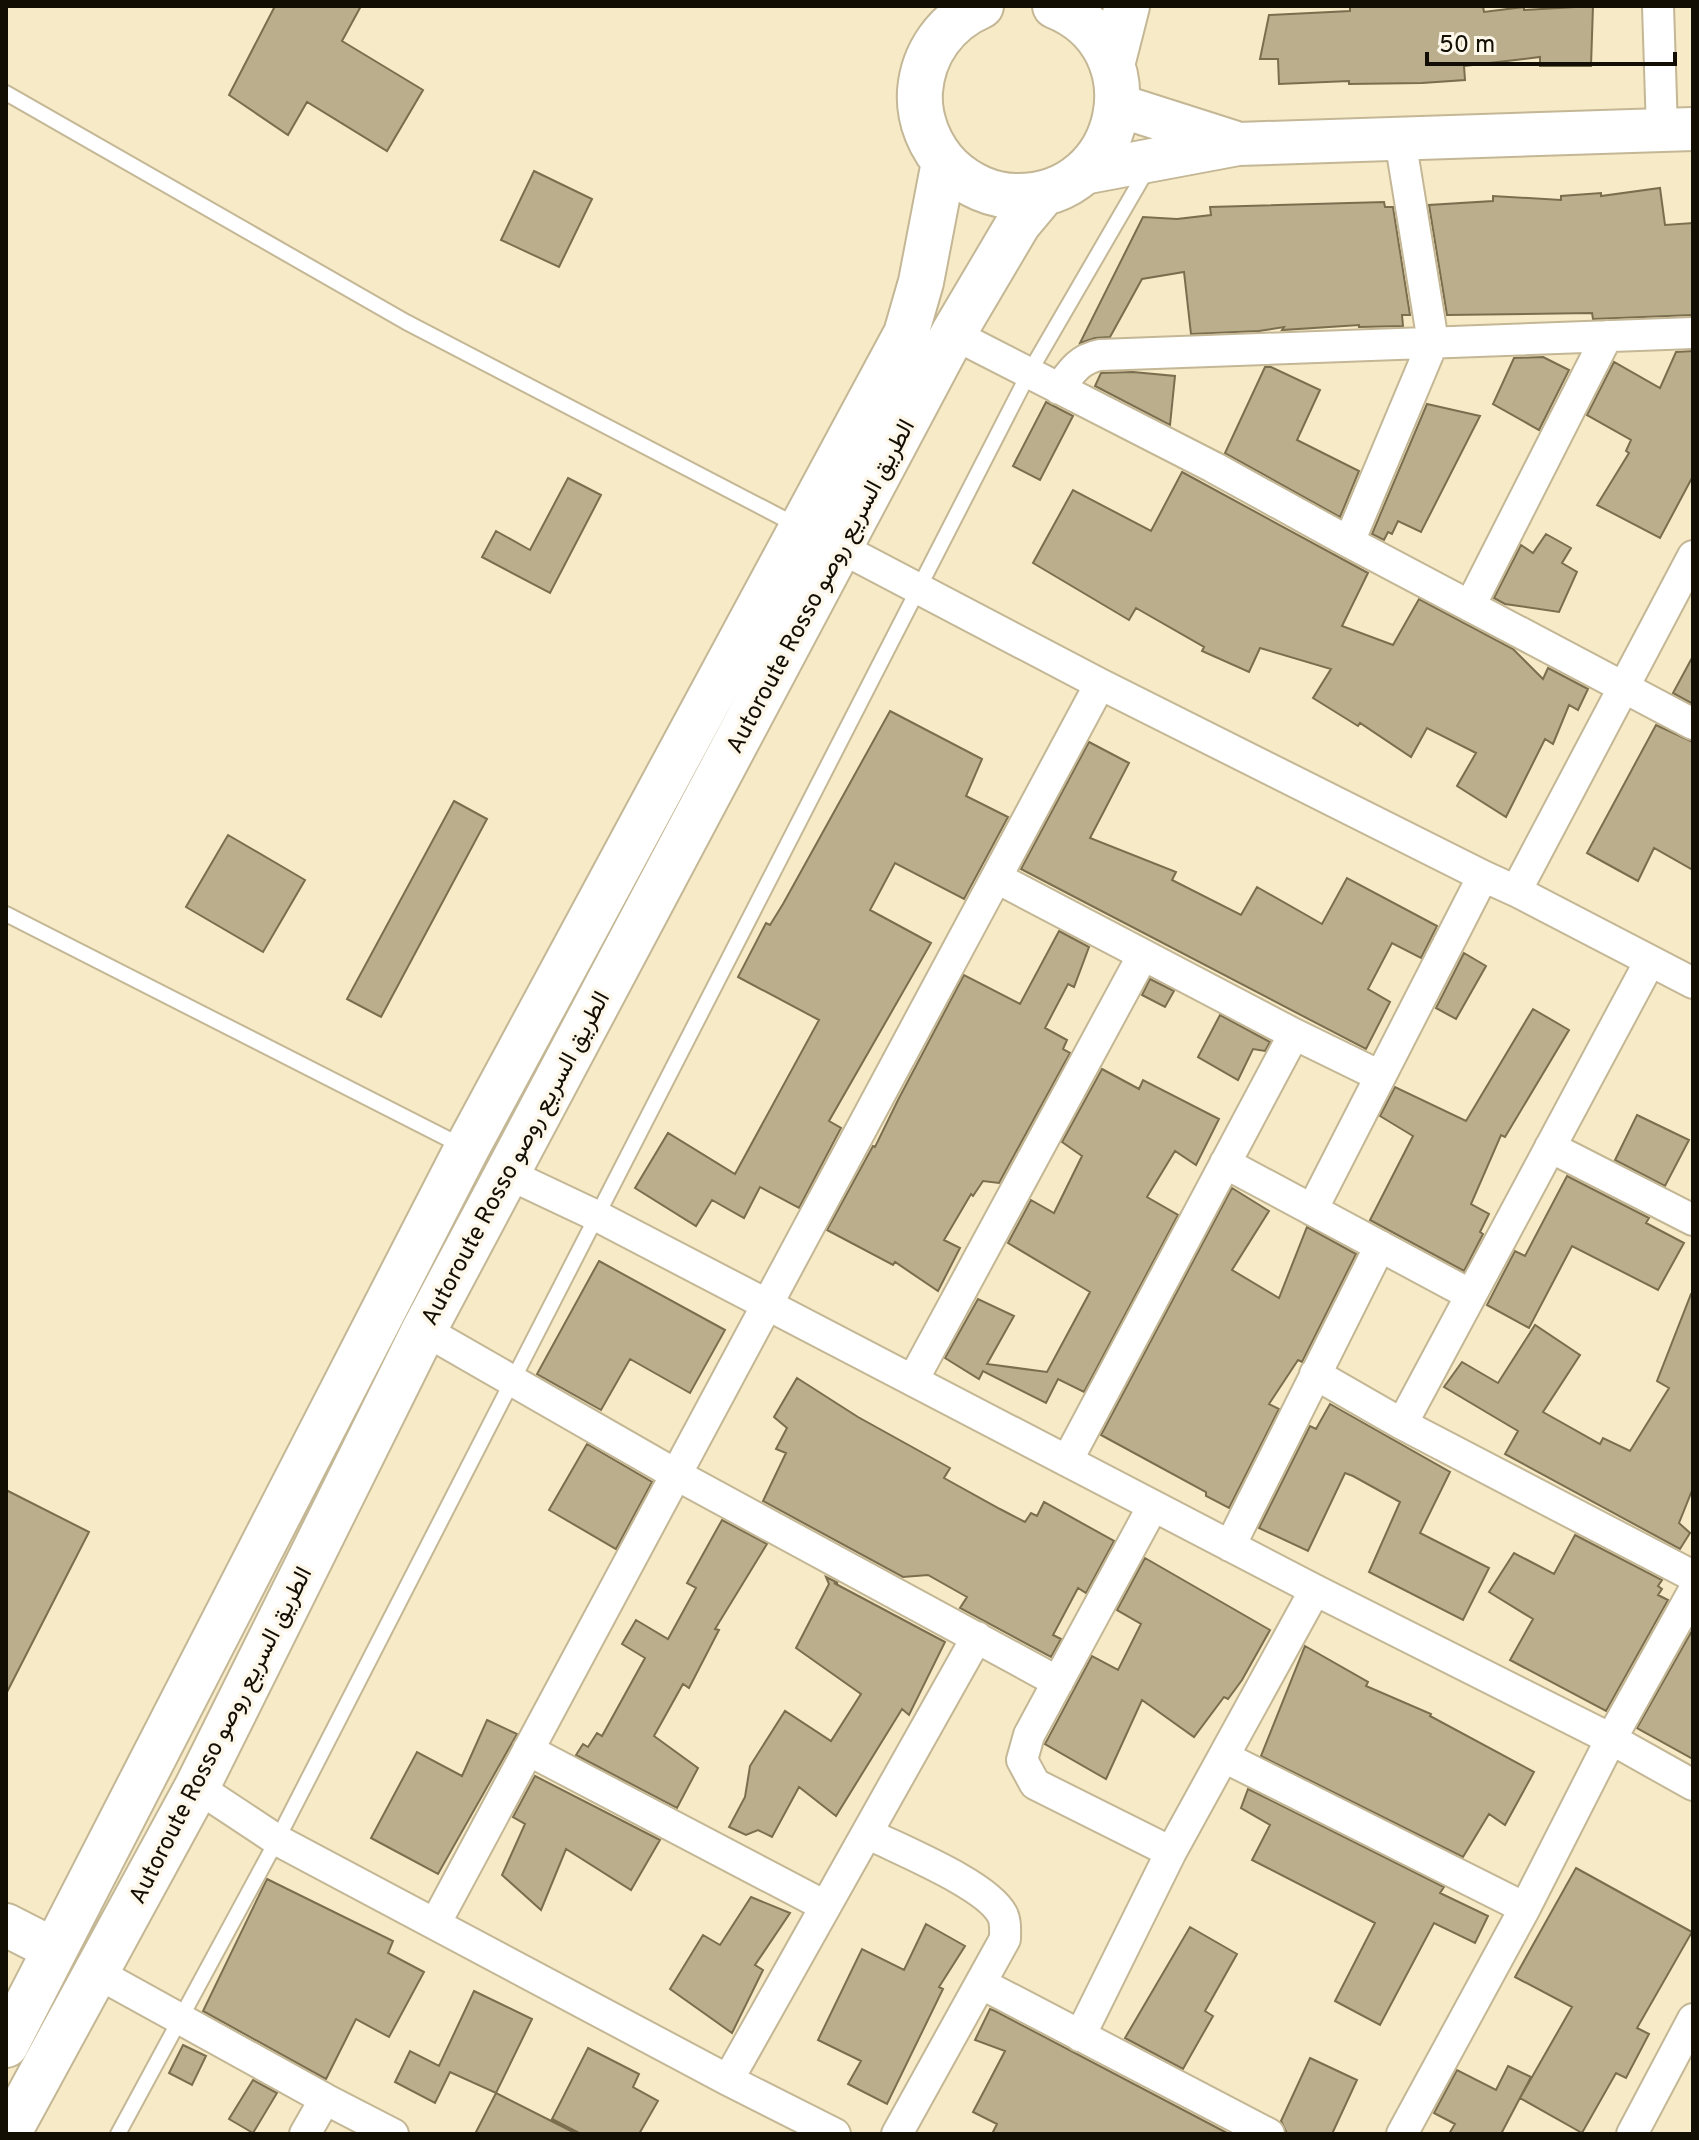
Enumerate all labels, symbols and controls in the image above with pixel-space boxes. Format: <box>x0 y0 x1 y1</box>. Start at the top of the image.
scale bar <box>1427 16 1675 66</box>
text: 50 m <box>1439 31 1495 61</box>
street label: Autoroute Rosso الطريق السريع روصو <box>721 415 923 759</box>
street label: Autoroute Rosso الطريق السريع روصو <box>416 987 618 1331</box>
street label: Autoroute Rosso الطريق السريع روصو <box>123 1562 320 1909</box>

